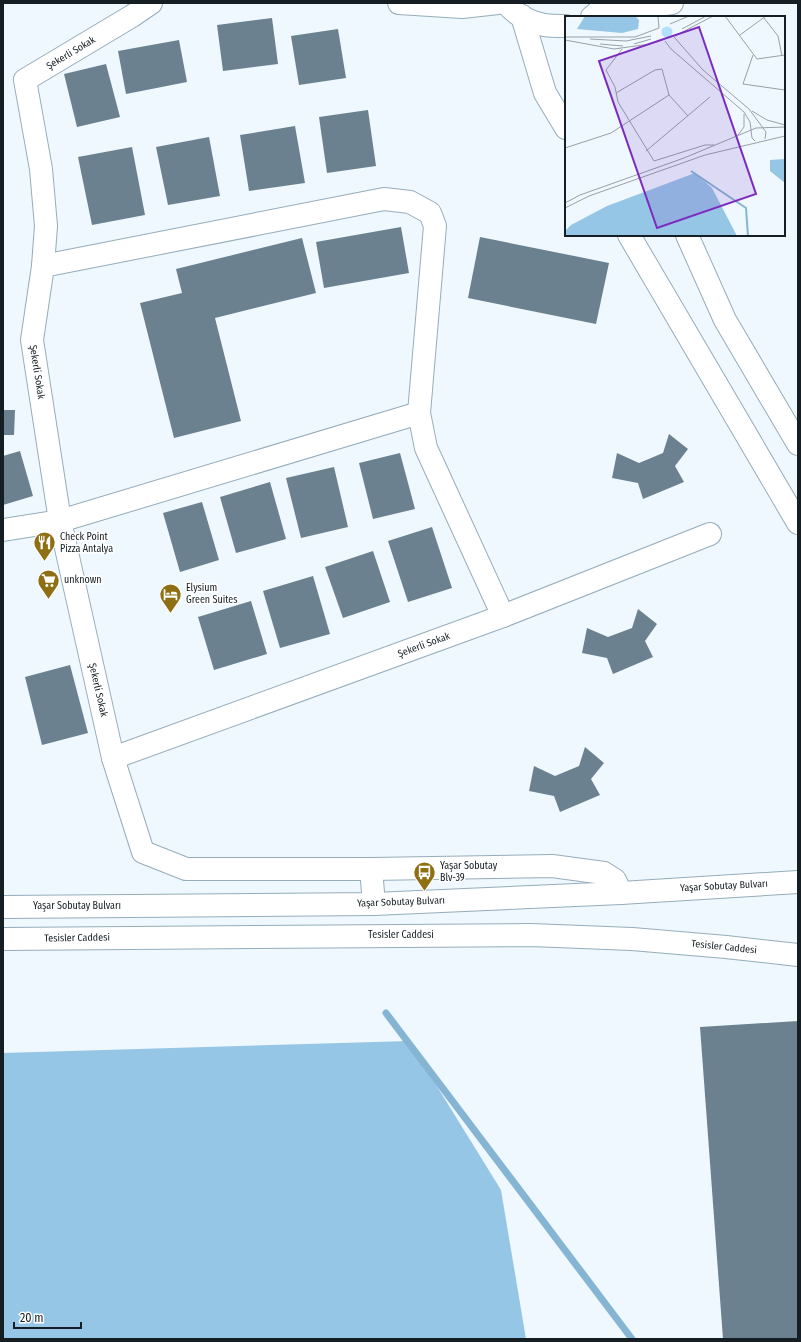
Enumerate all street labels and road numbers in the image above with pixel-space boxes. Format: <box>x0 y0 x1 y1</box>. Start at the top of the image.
street label: Şekerli Sokak <box>44 34 98 72</box>
street label: Şekerli Sokak <box>27 344 47 400</box>
street label: Şekerli Sokak <box>396 630 452 660</box>
street label: Şekerli Sokak <box>86 662 110 718</box>
street label: Yaşar Sobutay Bulvarı <box>680 878 768 894</box>
street label: Yaşar Sobutay Bulvarı <box>357 894 445 910</box>
street label: Yaşar Sobutay Bulvarı <box>33 900 121 912</box>
street label: Tesisler Caddesi <box>368 929 434 941</box>
street label: Tesisler Caddesi <box>44 931 110 945</box>
street label: Tesisler Caddesi <box>691 938 757 956</box>

